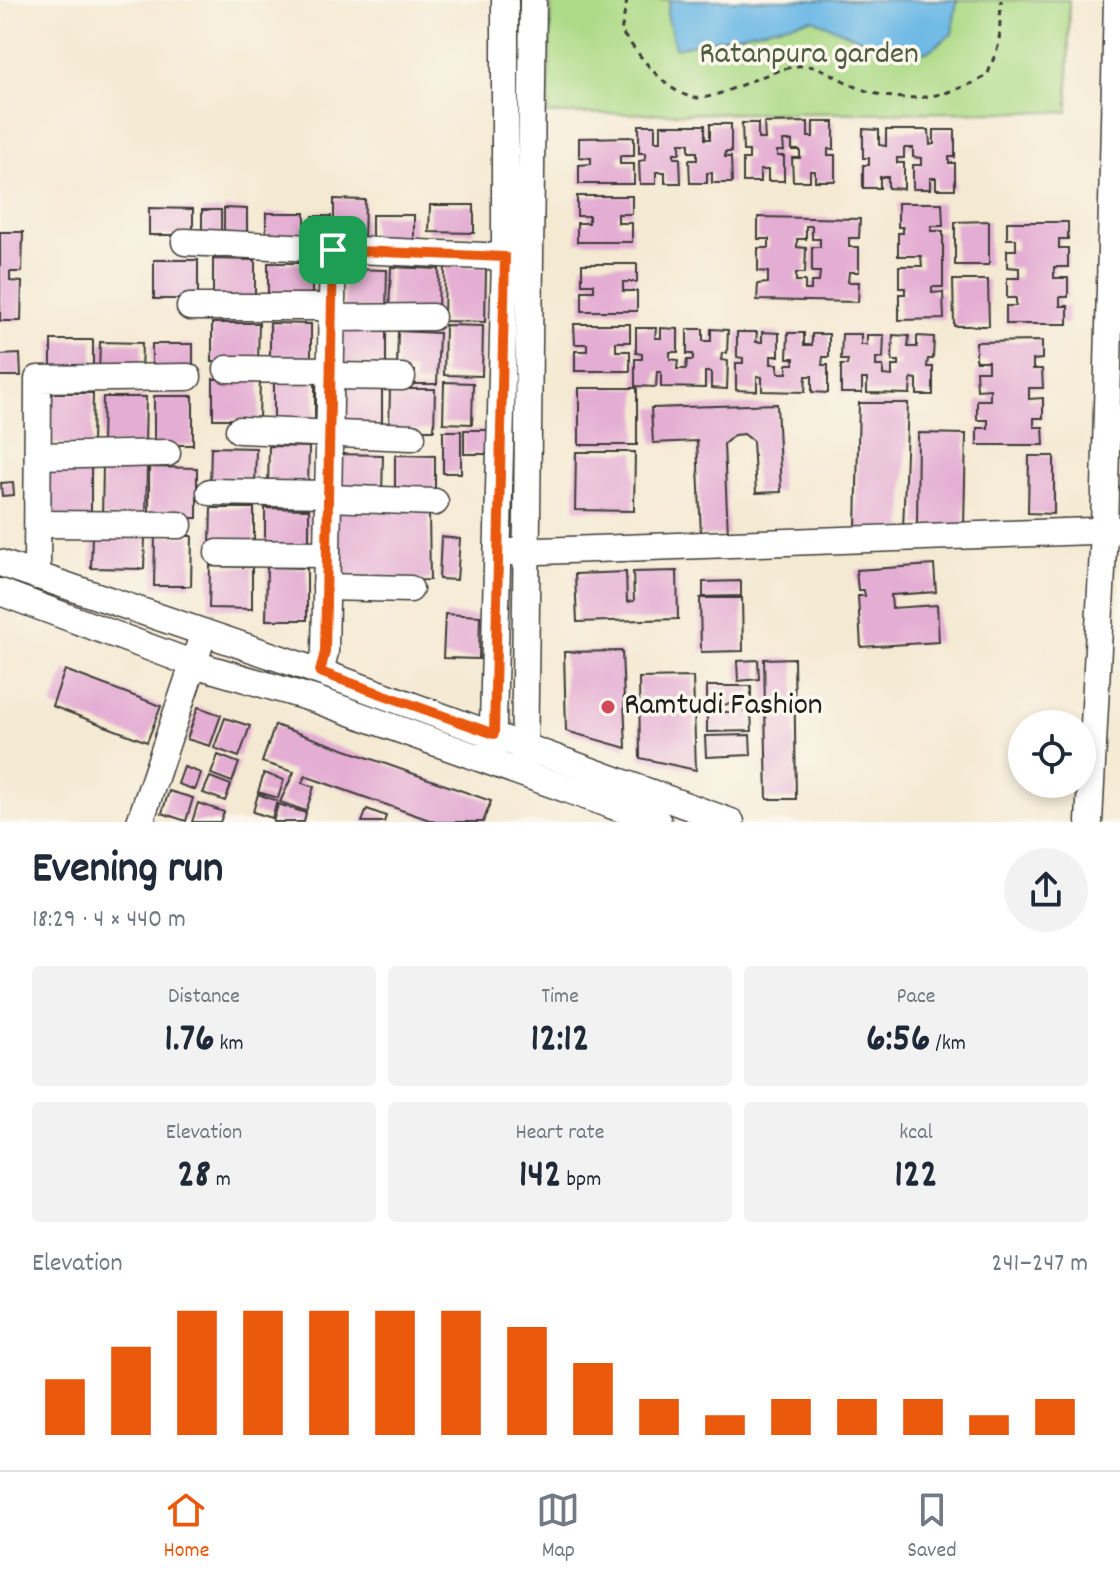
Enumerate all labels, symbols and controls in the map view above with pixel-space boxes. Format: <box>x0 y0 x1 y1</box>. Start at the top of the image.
park label: Ratanpura garden <box>699 33 919 79</box>
pin <box>299 216 367 284</box>
icon: arrive <box>311 228 355 272</box>
place label: Ramtudi Fashion <box>624 684 823 730</box>
marker: Ramtudi Fashion <box>599 698 617 716</box>
map controls <box>1008 710 1096 798</box>
button: locate <box>1008 710 1096 798</box>
text: Evening run <box>32 840 223 903</box>
button: share <box>1004 848 1088 932</box>
text: 18:29 · 4 × 440 m <box>32 902 186 939</box>
text: Distance <box>168 982 240 1013</box>
text: Time <box>541 982 579 1013</box>
text: Pace <box>897 982 935 1013</box>
text: 1.76 <box>164 1013 215 1070</box>
text: 12:12 <box>530 1013 590 1070</box>
text: 6:56 <box>866 1013 930 1070</box>
text: km <box>215 1029 244 1060</box>
text: /km <box>930 1029 966 1060</box>
text: Elevation <box>166 1118 242 1149</box>
text: Heart rate <box>516 1118 604 1149</box>
text: kcal <box>899 1118 933 1149</box>
text: 28 <box>177 1149 211 1206</box>
text: 142 <box>519 1149 562 1206</box>
text: 122 <box>894 1149 938 1206</box>
text: m <box>211 1165 231 1196</box>
text: bpm <box>562 1165 601 1196</box>
text: Elevation <box>32 1246 122 1283</box>
text: 241–247 m <box>991 1246 1088 1283</box>
tab: Home <box>163 1488 209 1567</box>
tab: Map <box>536 1488 580 1567</box>
tab: Saved <box>907 1488 956 1567</box>

